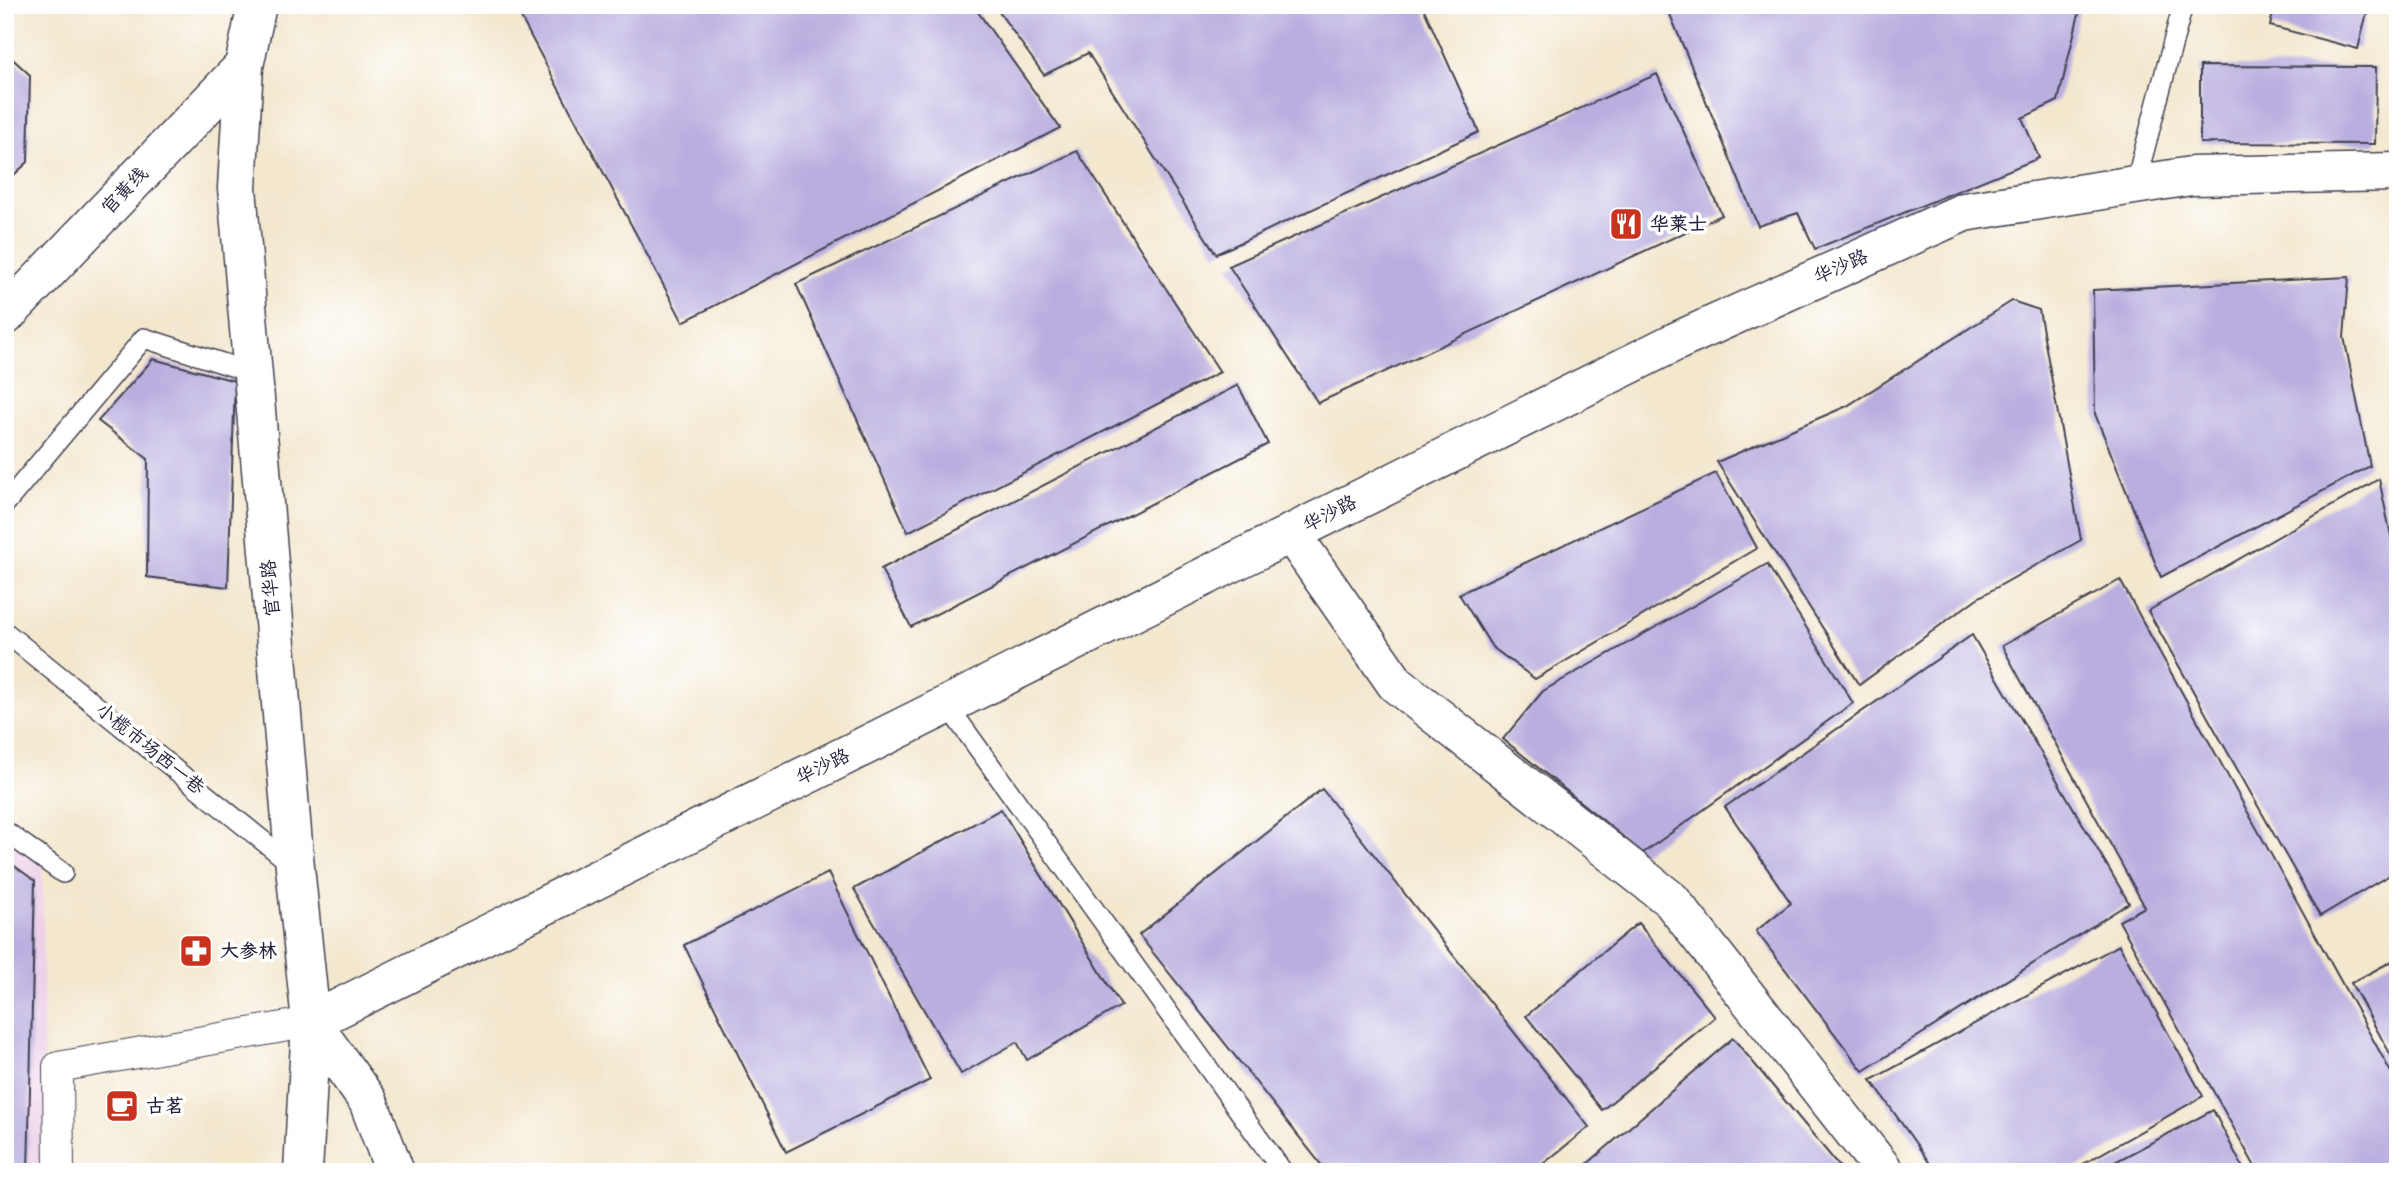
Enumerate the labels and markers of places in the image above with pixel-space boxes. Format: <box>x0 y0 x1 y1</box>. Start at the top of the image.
restaurant icon: 华莱士 <box>1607 205 1645 243</box>
place label: 华莱士 <box>1650 213 1707 236</box>
pharmacy icon: 大参林 <box>177 932 215 970</box>
place label: 大参林 <box>220 940 277 963</box>
cafe icon: 古茗 <box>103 1087 141 1125</box>
place label: 古茗 <box>146 1095 184 1118</box>

